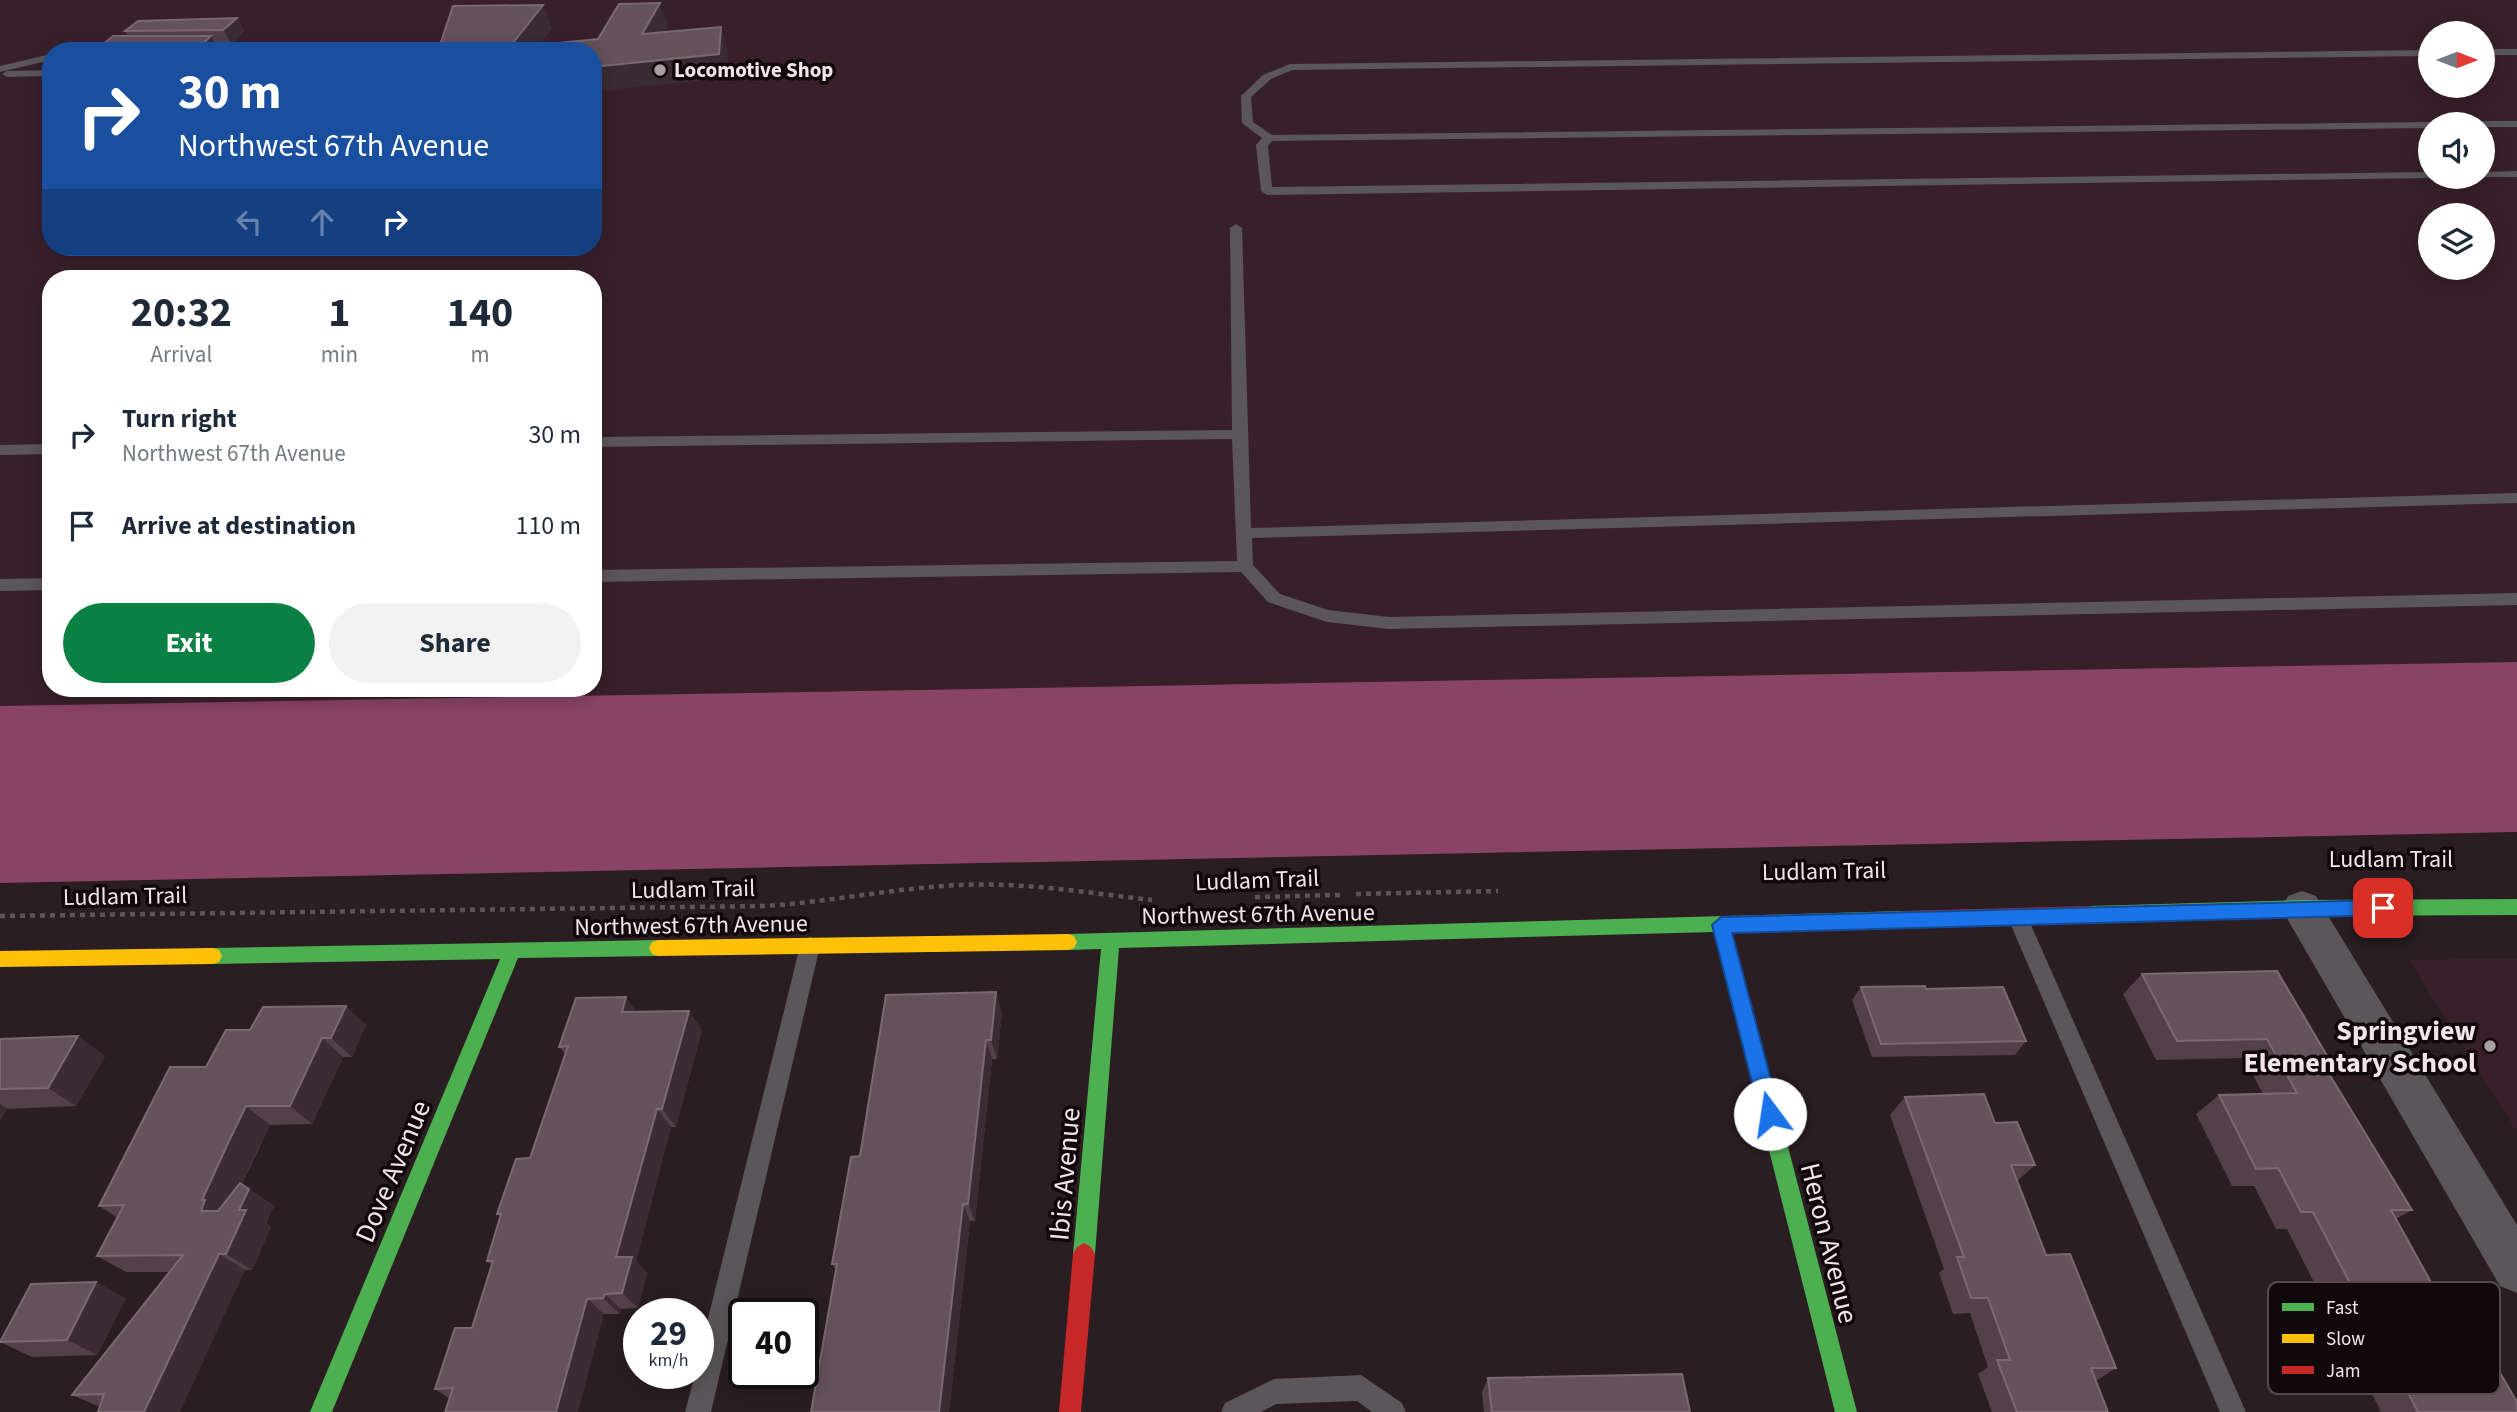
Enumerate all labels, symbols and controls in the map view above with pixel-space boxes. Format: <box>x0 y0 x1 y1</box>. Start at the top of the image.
north arrow <box>2418 21 2496 98</box>
map controls <box>2418 21 2495 280</box>
place label: Locomotive Shop <box>674 55 833 85</box>
text: 30 m <box>178 58 282 128</box>
marker: Locomotive Shop <box>652 62 668 78</box>
icon: right <box>63 70 154 161</box>
button: sound <box>2418 112 2495 189</box>
text: Northwest 67th Avenue <box>178 123 489 169</box>
icon: left <box>230 203 268 241</box>
icon: ahead <box>303 203 341 241</box>
icon: right <box>376 203 414 241</box>
button: layers <box>2418 203 2495 280</box>
text: 20:32 <box>131 283 232 343</box>
text: 1 <box>328 283 350 343</box>
text: 140 <box>447 283 513 343</box>
text: Arrival <box>150 338 212 371</box>
text: min <box>321 338 358 371</box>
text: m <box>470 338 490 371</box>
text: Turn right <box>122 400 237 437</box>
icon: right <box>63 416 101 454</box>
text: 30 m <box>528 416 581 453</box>
text: Northwest 67th Avenue <box>122 437 346 470</box>
icon: arrive <box>63 507 101 545</box>
text: Arrive at destination <box>122 507 356 544</box>
text: 110 m <box>515 507 581 544</box>
button: Exit <box>63 603 315 683</box>
button: Share <box>329 603 581 683</box>
street label: Ludlam Trail <box>2329 842 2453 877</box>
street label: Ludlam Trail <box>1762 853 1886 890</box>
street label: Ludlam Trail <box>1194 861 1320 900</box>
street label: Ludlam Trail <box>631 871 755 908</box>
street label: Ludlam Trail <box>63 878 187 915</box>
pin <box>2353 878 2413 938</box>
icon: arrive <box>2364 889 2402 927</box>
street label: Northwest 67th Avenue <box>1141 895 1375 934</box>
street label: Northwest 67th Avenue <box>574 906 808 945</box>
place label: Springview Elementary School <box>2243 1011 2476 1083</box>
marker: Springview Elementary School <box>2482 1038 2498 1054</box>
position arrow <box>1733 1077 1807 1151</box>
street label: Dove Avenue <box>345 1094 441 1249</box>
street label: Ibis Avenue <box>1039 1106 1091 1242</box>
street label: Heron Avenue <box>1790 1159 1868 1328</box>
legend <box>2268 1282 2500 1394</box>
text: Fast <box>2326 1295 2359 1322</box>
speed limit sign: 40 <box>728 1298 819 1389</box>
text: 29 <box>650 1309 687 1359</box>
text: Slow <box>2326 1326 2365 1353</box>
text: km/h <box>649 1348 688 1373</box>
text: Jam <box>2326 1358 2360 1385</box>

